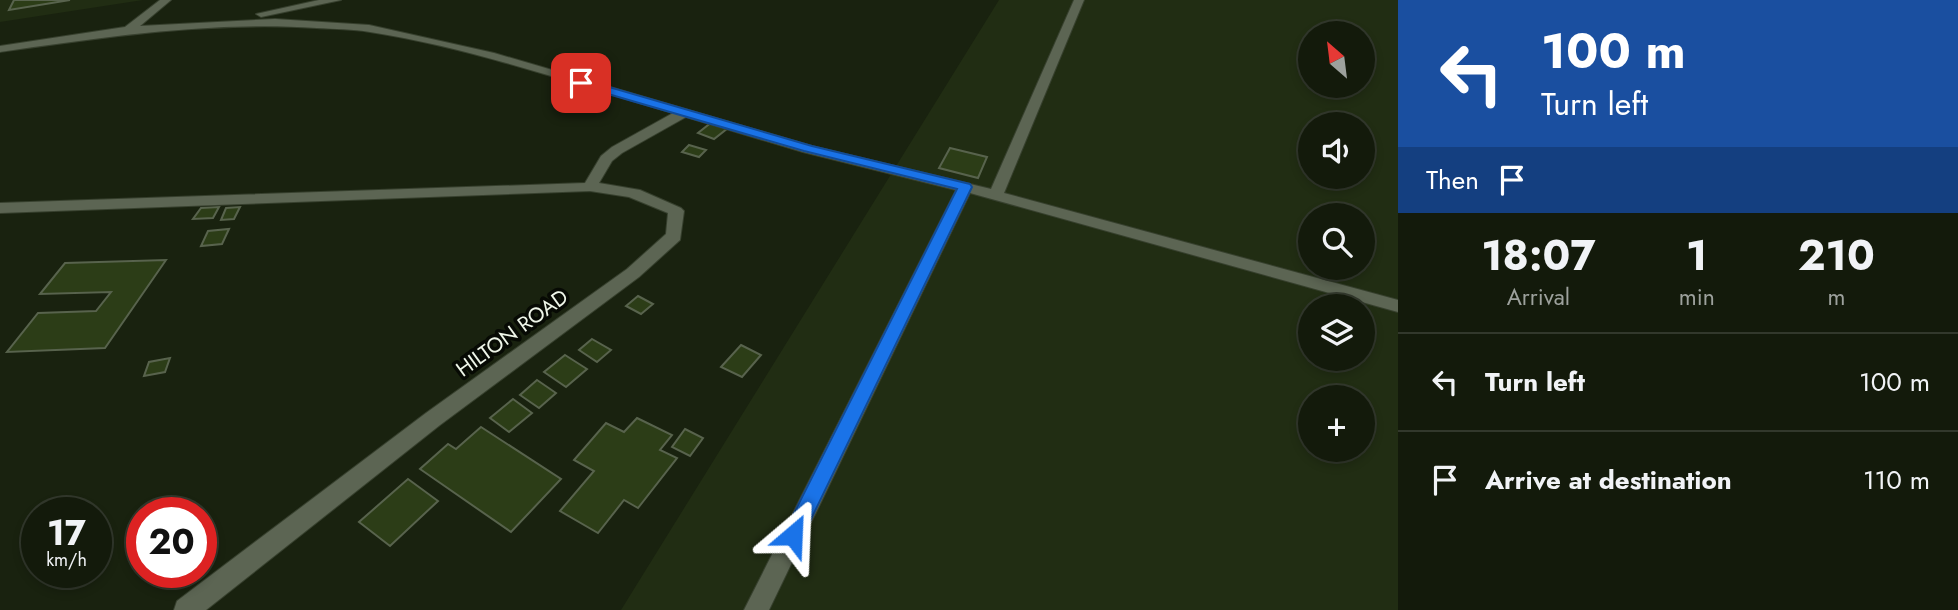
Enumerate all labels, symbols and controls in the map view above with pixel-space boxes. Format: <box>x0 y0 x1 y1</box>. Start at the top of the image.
text: 100 m <box>1541 16 1686 86</box>
north arrow <box>1298 21 1376 98</box>
map controls <box>1298 21 1375 462</box>
icon: left <box>1426 28 1517 119</box>
pin <box>551 53 611 113</box>
icon: arrive <box>562 64 600 102</box>
text: Turn left <box>1541 81 1648 127</box>
button: sound <box>1298 112 1375 189</box>
text: Then <box>1426 161 1479 199</box>
icon: arrive <box>1493 161 1531 199</box>
button: search <box>1298 203 1375 280</box>
text: 18:07 <box>1481 225 1596 286</box>
text: 1 <box>1686 225 1708 286</box>
text: 210 <box>1798 225 1875 286</box>
text: Arrival <box>1507 280 1570 314</box>
text: min <box>1679 280 1715 314</box>
text: m <box>1827 280 1845 314</box>
street label: HILTON ROAD <box>450 282 574 384</box>
button: layers <box>1298 294 1375 371</box>
icon: left <box>1426 363 1464 401</box>
text: Turn left <box>1485 363 1585 401</box>
text: 100 m <box>1859 363 1930 401</box>
button: + <box>1298 385 1375 462</box>
icon: arrive <box>1426 461 1464 499</box>
text: Arrive at destination <box>1485 461 1732 499</box>
text: 110 m <box>1863 461 1930 499</box>
speed limit sign: 20 <box>126 497 217 588</box>
position arrow <box>756 498 830 572</box>
text: 17 <box>47 508 86 558</box>
text: km/h <box>46 547 87 573</box>

